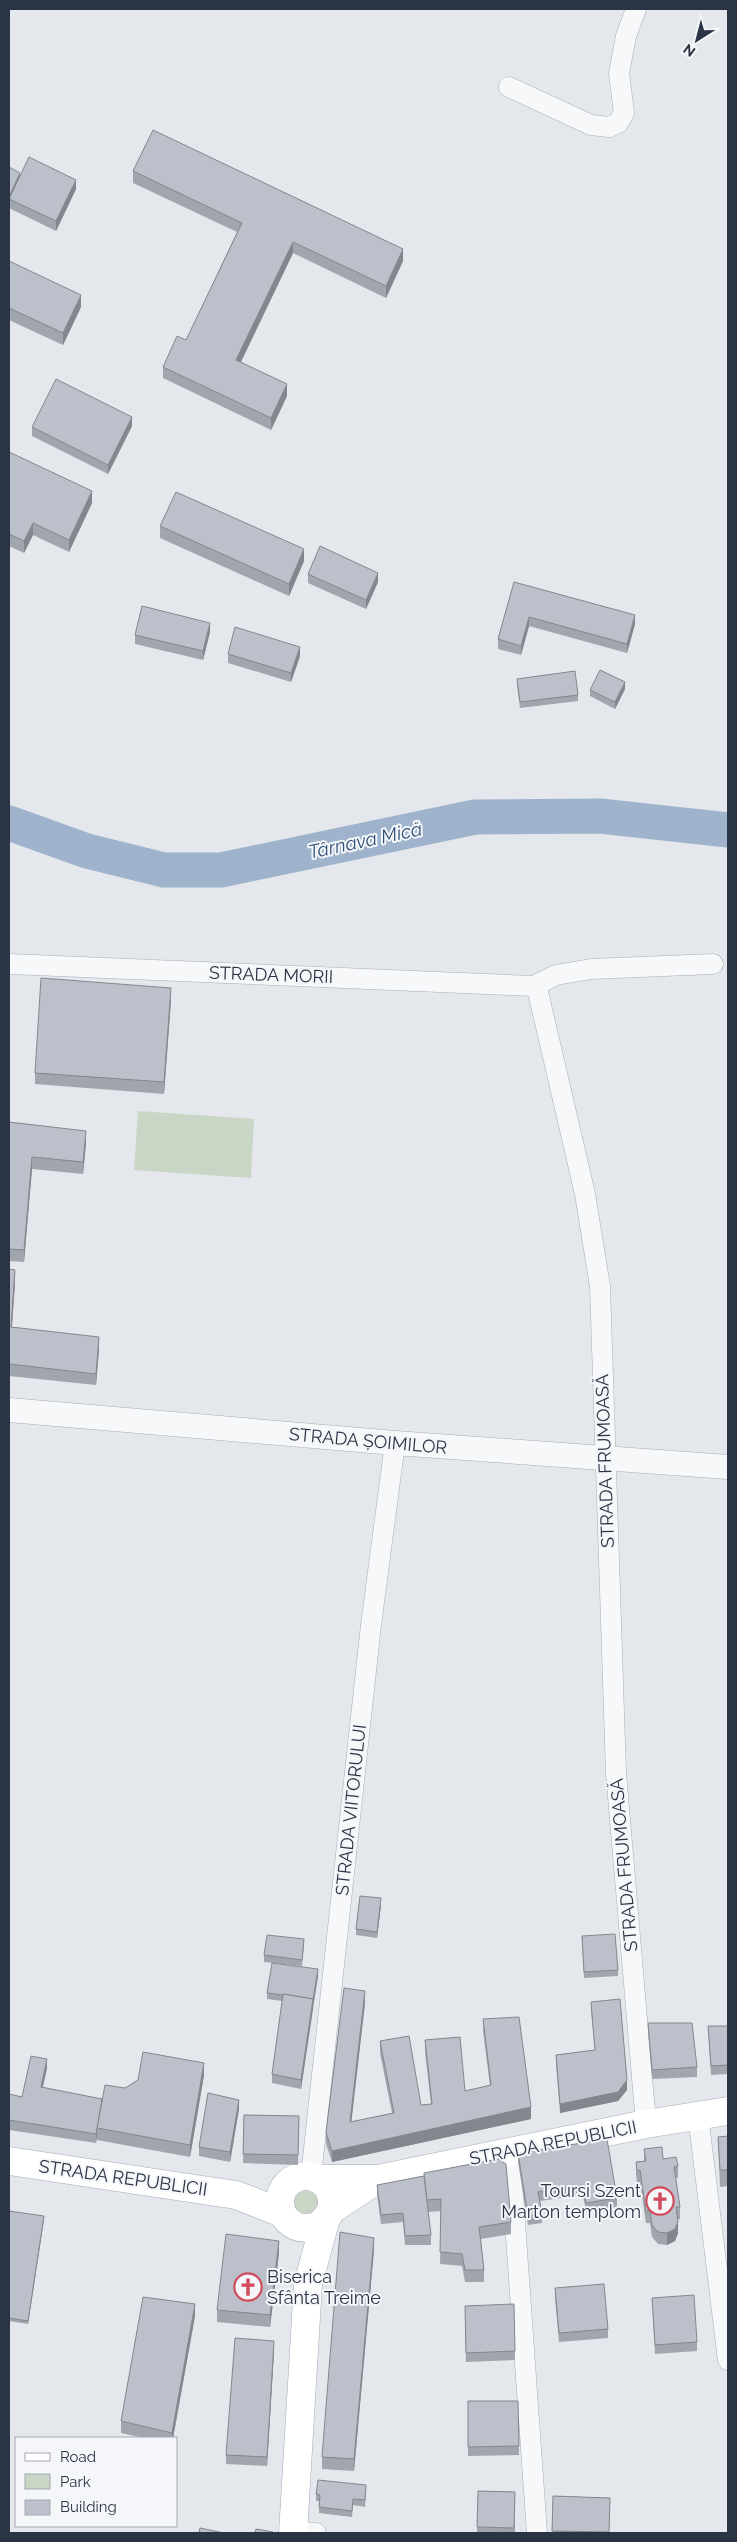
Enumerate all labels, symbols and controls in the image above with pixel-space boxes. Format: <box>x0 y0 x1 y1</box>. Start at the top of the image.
north arrow <box>672 15 722 65</box>
text: N <box>680 41 698 60</box>
water label: Târnava Mică <box>306 817 424 863</box>
street label: STRADA MORII <box>209 962 334 987</box>
street label: STRADA FRUMOASĂ <box>590 1374 618 1548</box>
street label: STRADA ȘOIMILOR <box>288 1423 448 1458</box>
street label: STRADA VIITORULUI <box>331 1723 370 1897</box>
street label: STRADA FRUMOASĂ <box>604 1777 642 1953</box>
street label: STRADA REPUBLICII <box>467 2116 638 2169</box>
street label: STRADA REPUBLICII <box>37 2155 209 2200</box>
place label: Toursi Szent Marton templom <box>501 2180 641 2222</box>
church icon: Toursi Szent Marton templom <box>645 2186 675 2216</box>
place label: Biserica Sfânta Treime <box>267 2266 381 2308</box>
church icon: Biserica Sfânta Treime <box>233 2272 263 2302</box>
legend <box>15 2437 178 2527</box>
text: Road <box>60 2448 96 2466</box>
text: Park <box>60 2473 91 2491</box>
text: Building <box>60 2498 117 2516</box>

